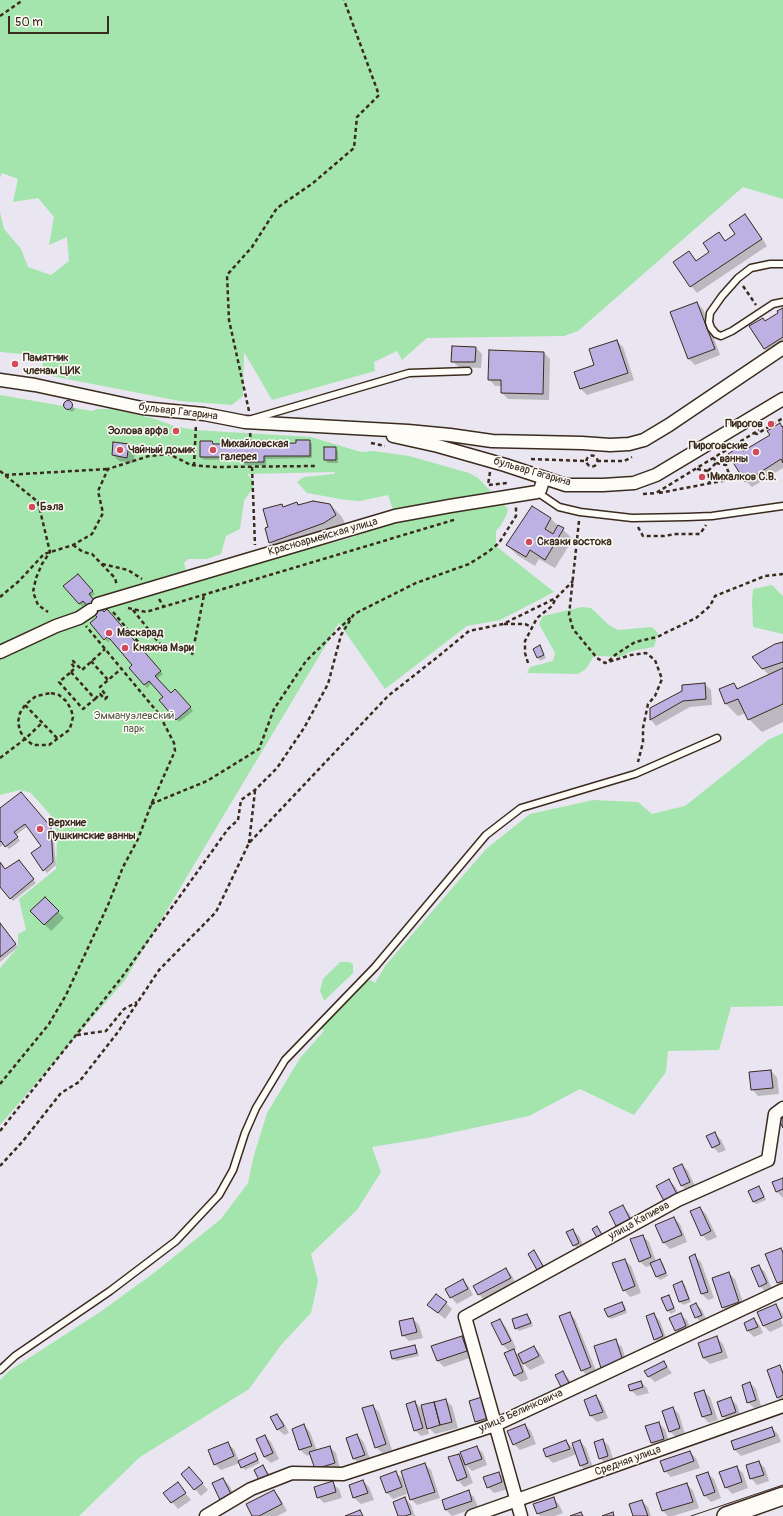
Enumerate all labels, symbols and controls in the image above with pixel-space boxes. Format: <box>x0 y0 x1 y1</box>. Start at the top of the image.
scale bar <box>10 8 111 34</box>
text: 50 m <box>15 15 43 30</box>
place label: Памятник членам ЦИК <box>23 351 81 377</box>
marker: Памятник членам ЦИК <box>10 359 20 369</box>
street label: бульвар Гагарина <box>138 401 218 423</box>
place label: Пирогов <box>725 417 763 431</box>
marker: Пирогов <box>766 419 776 429</box>
place label: Эолова арфа <box>108 424 168 438</box>
marker: Эолова арфа <box>171 426 181 436</box>
place label: Михайловская галерея <box>221 437 288 463</box>
place label: Пироговские ванны <box>689 439 748 465</box>
place label: Чайный домик <box>128 443 196 457</box>
marker: Чайный домик <box>115 445 125 455</box>
marker: Михайловская галерея <box>208 445 218 455</box>
marker: Пироговские ванны <box>751 447 761 457</box>
street label: бульвар Гагарина <box>492 455 572 489</box>
place label: Михалков С.В. <box>710 470 776 484</box>
marker: Михалков С.В. <box>697 472 707 482</box>
place label: Бэла <box>40 500 63 514</box>
marker: Бэла <box>27 502 37 512</box>
street label: Красноармейская улица <box>267 515 379 559</box>
place label: Сказки востока <box>537 535 612 549</box>
marker: Сказки востока <box>524 537 534 547</box>
place label: Маскарад <box>117 626 163 640</box>
marker: Маскарад <box>104 628 114 638</box>
place label: Княжна Мэри <box>133 641 194 655</box>
marker: Княжна Мэри <box>120 643 130 653</box>
park label: Эммануэлевский парк <box>94 709 174 735</box>
place label: Верхние Пушкинские ванны <box>48 816 136 842</box>
marker: Верхние Пушкинские ванны <box>35 824 45 834</box>
street label: улица Капиева <box>606 1199 672 1243</box>
street label: улица Белинковича <box>477 1387 565 1435</box>
street label: Средняя улица <box>593 1443 663 1479</box>

